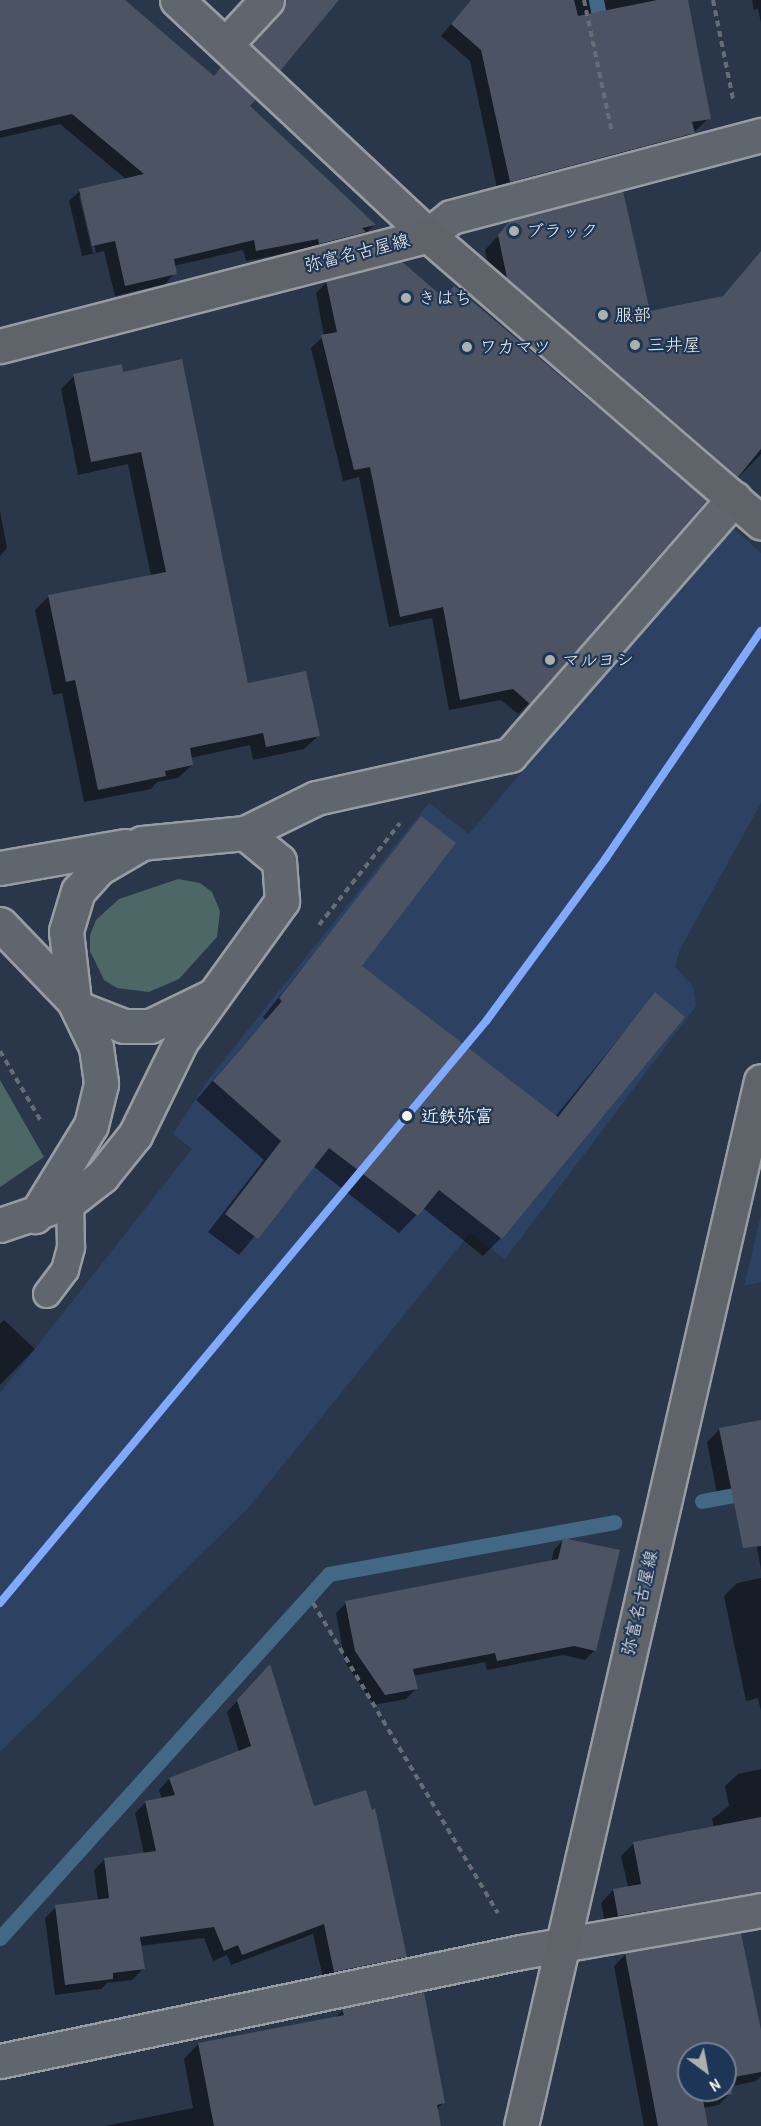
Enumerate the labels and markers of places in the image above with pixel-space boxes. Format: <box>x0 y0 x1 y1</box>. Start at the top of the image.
place label: ブラック <box>526 220 598 242</box>
marker: ブラック <box>507 224 521 238</box>
place label: きはち <box>418 287 472 309</box>
marker: きはち <box>399 291 413 305</box>
place label: 服部 <box>615 304 651 326</box>
marker: 服部 <box>596 308 610 322</box>
place label: 三井屋 <box>647 334 701 356</box>
place label: ワカマツ <box>479 336 551 358</box>
marker: 三井屋 <box>628 338 642 352</box>
marker: ワカマツ <box>460 340 474 354</box>
place label: マルヨシ <box>562 649 634 671</box>
marker: マルヨシ <box>543 653 557 667</box>
place label: 近鉄弥富 <box>421 1105 493 1127</box>
marker: 近鉄弥富 <box>398 1107 416 1125</box>

